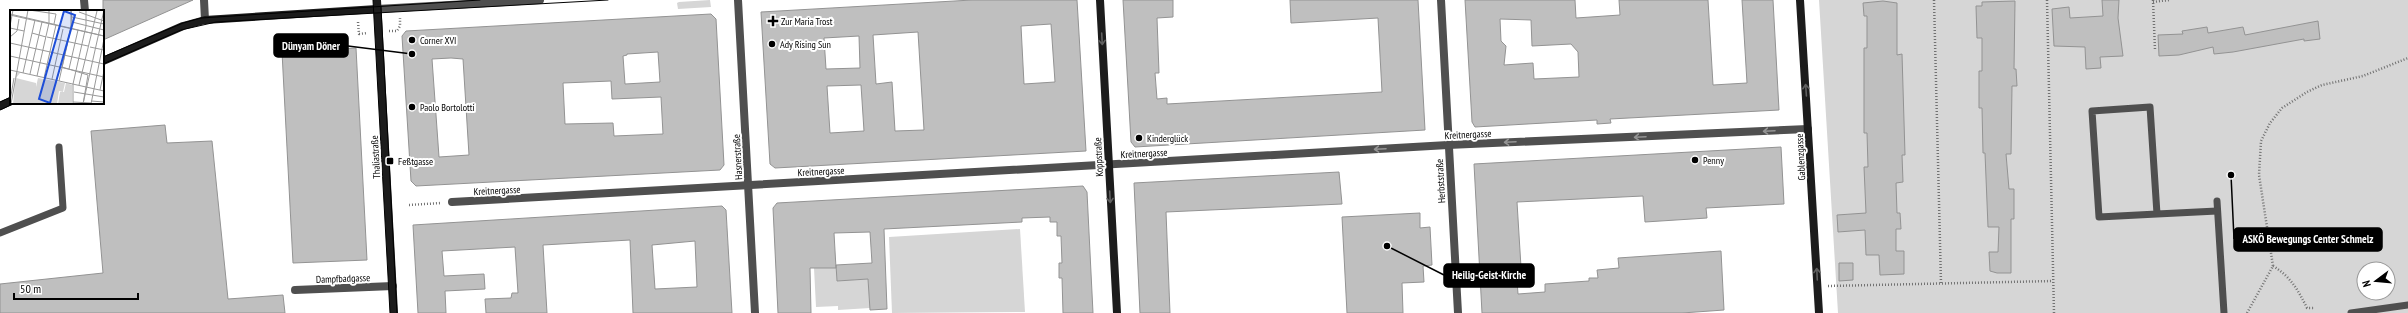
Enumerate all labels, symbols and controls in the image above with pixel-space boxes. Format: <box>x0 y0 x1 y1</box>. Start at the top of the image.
inset map <box>10 10 104 104</box>
place label: Zur Maria Trost <box>781 15 833 28</box>
marker: Zur Maria Trost <box>768 16 778 26</box>
one-way arrow <box>1098 32 1106 45</box>
callout: Dünyam Döner <box>274 34 348 57</box>
place label: Corner XVI <box>420 34 456 47</box>
marker: Corner XVI <box>407 35 417 45</box>
place label: Ady Rising Sun <box>780 38 831 51</box>
text: Dünyam Döner <box>282 39 341 53</box>
marker: Ady Rising Sun <box>767 39 777 49</box>
one-way arrow <box>1802 84 1809 97</box>
place label: Paolo Bortolotti <box>420 101 475 114</box>
marker: Paolo Bortolotti <box>407 102 417 112</box>
street label: Kreitnergasse <box>1444 127 1492 142</box>
one-way arrow <box>1763 127 1776 134</box>
place label: Kinderglück <box>1147 132 1188 145</box>
marker: Kinderglück <box>1134 133 1144 143</box>
one-way arrow <box>1634 133 1647 140</box>
street label: Gablenzgasse <box>1793 133 1808 181</box>
street label: Hasnerstraße <box>730 134 745 180</box>
street label: Thaliastraße <box>368 135 383 179</box>
street label: Koppstraße <box>1091 137 1106 177</box>
one-way arrow <box>1504 139 1517 146</box>
one-way arrow <box>1374 145 1387 153</box>
street label: Kreitnergasse <box>1120 146 1168 161</box>
place label: Penny <box>1703 154 1724 167</box>
place label: Feßtgasse <box>398 155 433 168</box>
marker: Penny <box>1690 155 1700 165</box>
marker: Feßtgasse <box>385 156 395 166</box>
street label: Herbststraße <box>1433 158 1448 204</box>
street label: Kreitnergasse <box>797 164 845 179</box>
street label: Kreitnergasse <box>473 183 521 198</box>
one-way arrow <box>1107 190 1114 203</box>
callout: ASKÖ Bewegungs Center Schmelz <box>2234 228 2382 251</box>
text: ASKÖ Bewegungs Center Schmelz <box>2242 232 2374 246</box>
north arrow <box>2356 261 2396 301</box>
callout: Heilig-Geist-Kirche <box>1444 264 1534 287</box>
text: Heilig-Geist-Kirche <box>1452 268 1526 282</box>
one-way arrow <box>1813 268 1821 281</box>
street label: Dampfbadgasse <box>316 271 370 286</box>
scale bar <box>14 275 138 301</box>
text: N <box>2359 279 2374 289</box>
text: 50 m <box>20 281 41 296</box>

